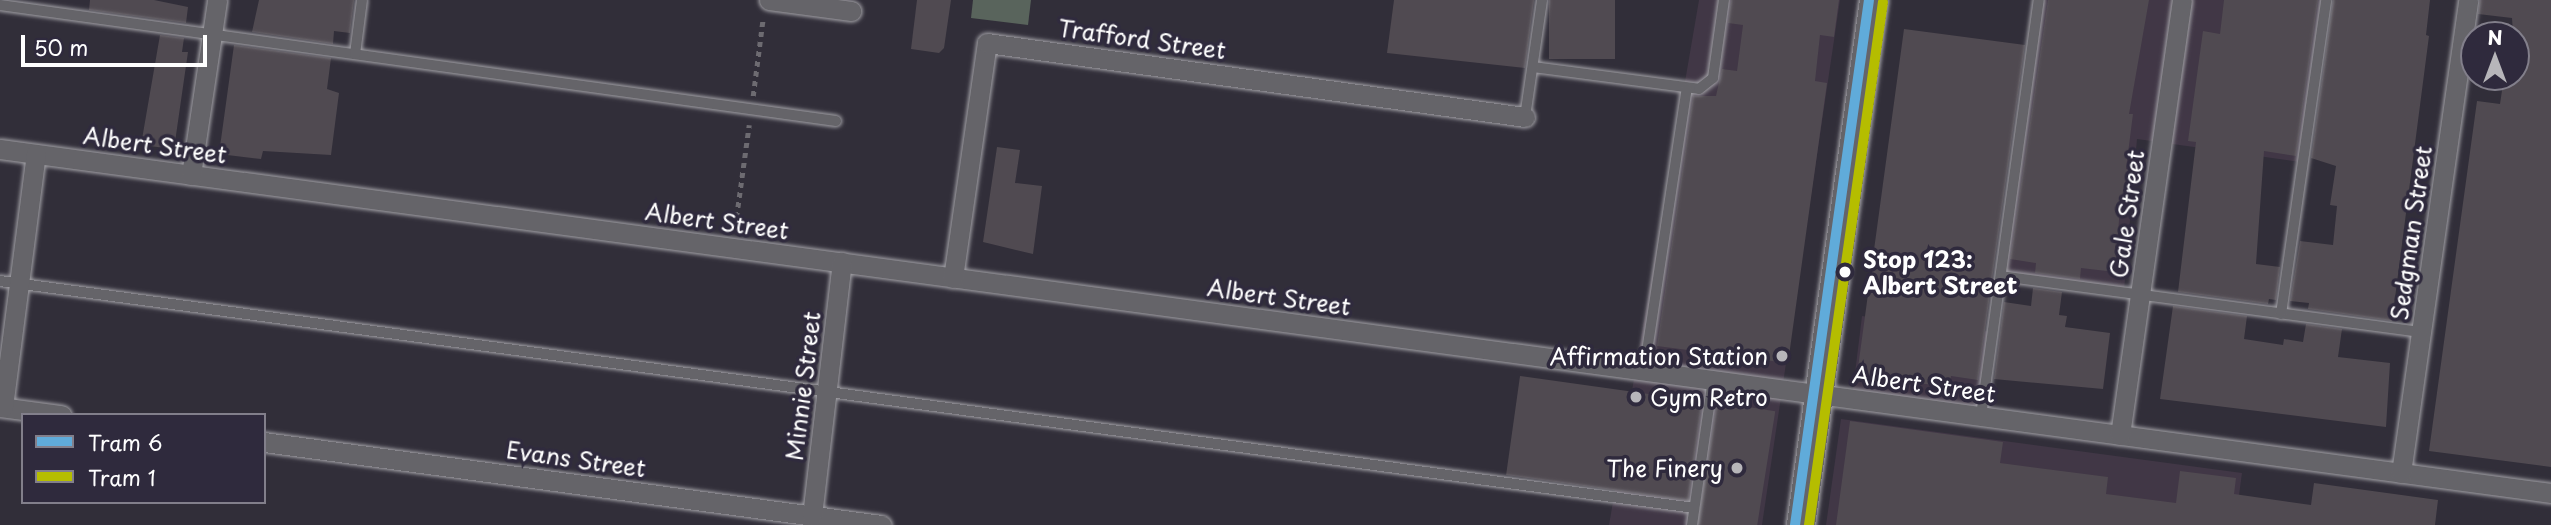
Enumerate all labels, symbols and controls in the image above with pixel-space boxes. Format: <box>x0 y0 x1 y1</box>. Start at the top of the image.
street label: Trafford Street <box>1056 14 1228 64</box>
scale bar <box>24 21 210 65</box>
north arrow <box>2460 21 2530 91</box>
text: N <box>2487 23 2503 51</box>
text: 50 m <box>34 31 88 63</box>
street label: Albert Street <box>81 121 229 169</box>
street label: Sedgman Street <box>2385 144 2437 322</box>
street label: Gale Street <box>2104 148 2150 280</box>
street label: Albert Street <box>643 197 791 245</box>
place label: Stop 123: Albert Street <box>1863 245 2018 299</box>
marker: Stop 123: Albert Street <box>1833 260 1857 284</box>
street label: Albert Street <box>1205 273 1353 321</box>
street label: Minnie Street <box>780 309 826 463</box>
place label: Affirmation Station <box>1550 342 1768 370</box>
marker: Affirmation Station <box>1774 348 1790 364</box>
street label: Albert Street <box>1850 360 1998 408</box>
place label: Gym Retro <box>1650 383 1770 411</box>
marker: Gym Retro <box>1628 389 1644 405</box>
legend <box>21 413 266 504</box>
text: Tram 6 <box>88 426 162 458</box>
street label: Evans Street <box>505 436 647 482</box>
place label: The Finery <box>1604 454 1723 482</box>
marker: The Finery <box>1729 460 1745 476</box>
text: Tram 1 <box>88 461 156 493</box>

